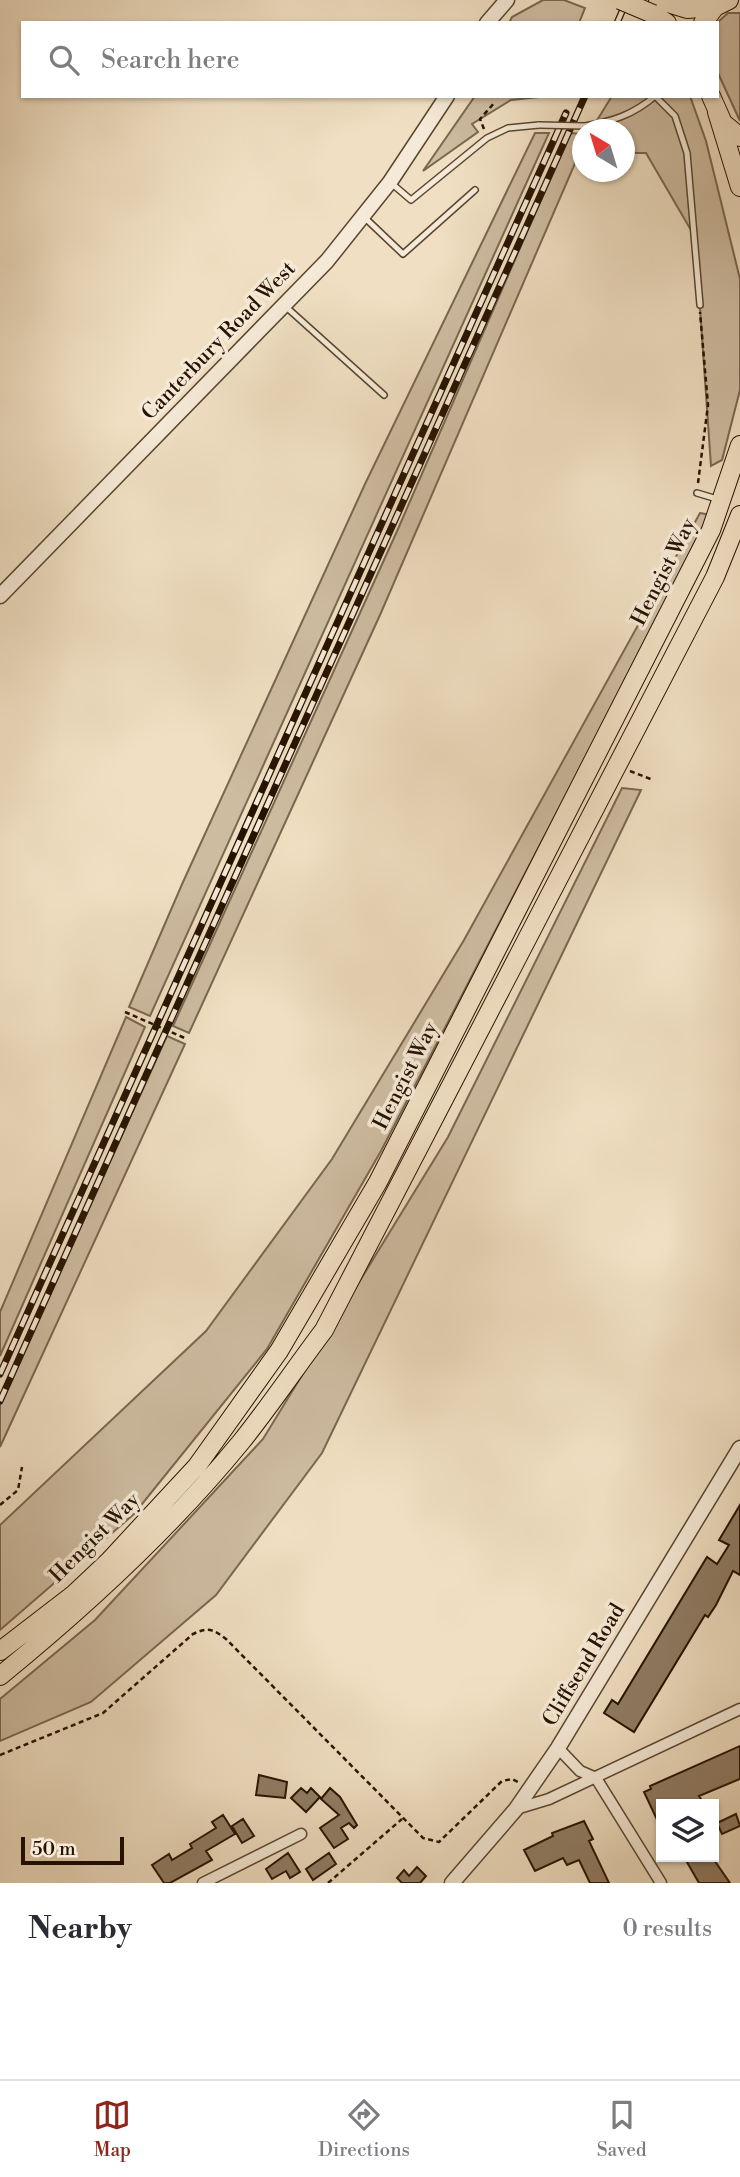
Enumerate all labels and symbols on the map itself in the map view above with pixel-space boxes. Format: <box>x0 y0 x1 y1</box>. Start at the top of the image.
north arrow <box>572 119 635 182</box>
street label: Canterbury Road West <box>136 256 302 426</box>
street label: Hengist Way <box>626 513 703 630</box>
street label: Hengist Way <box>368 1017 445 1134</box>
street label: Hengist Way <box>44 1487 146 1589</box>
street label: Cliffsend Road <box>537 1599 631 1731</box>
scale bar <box>21 1834 124 1866</box>

